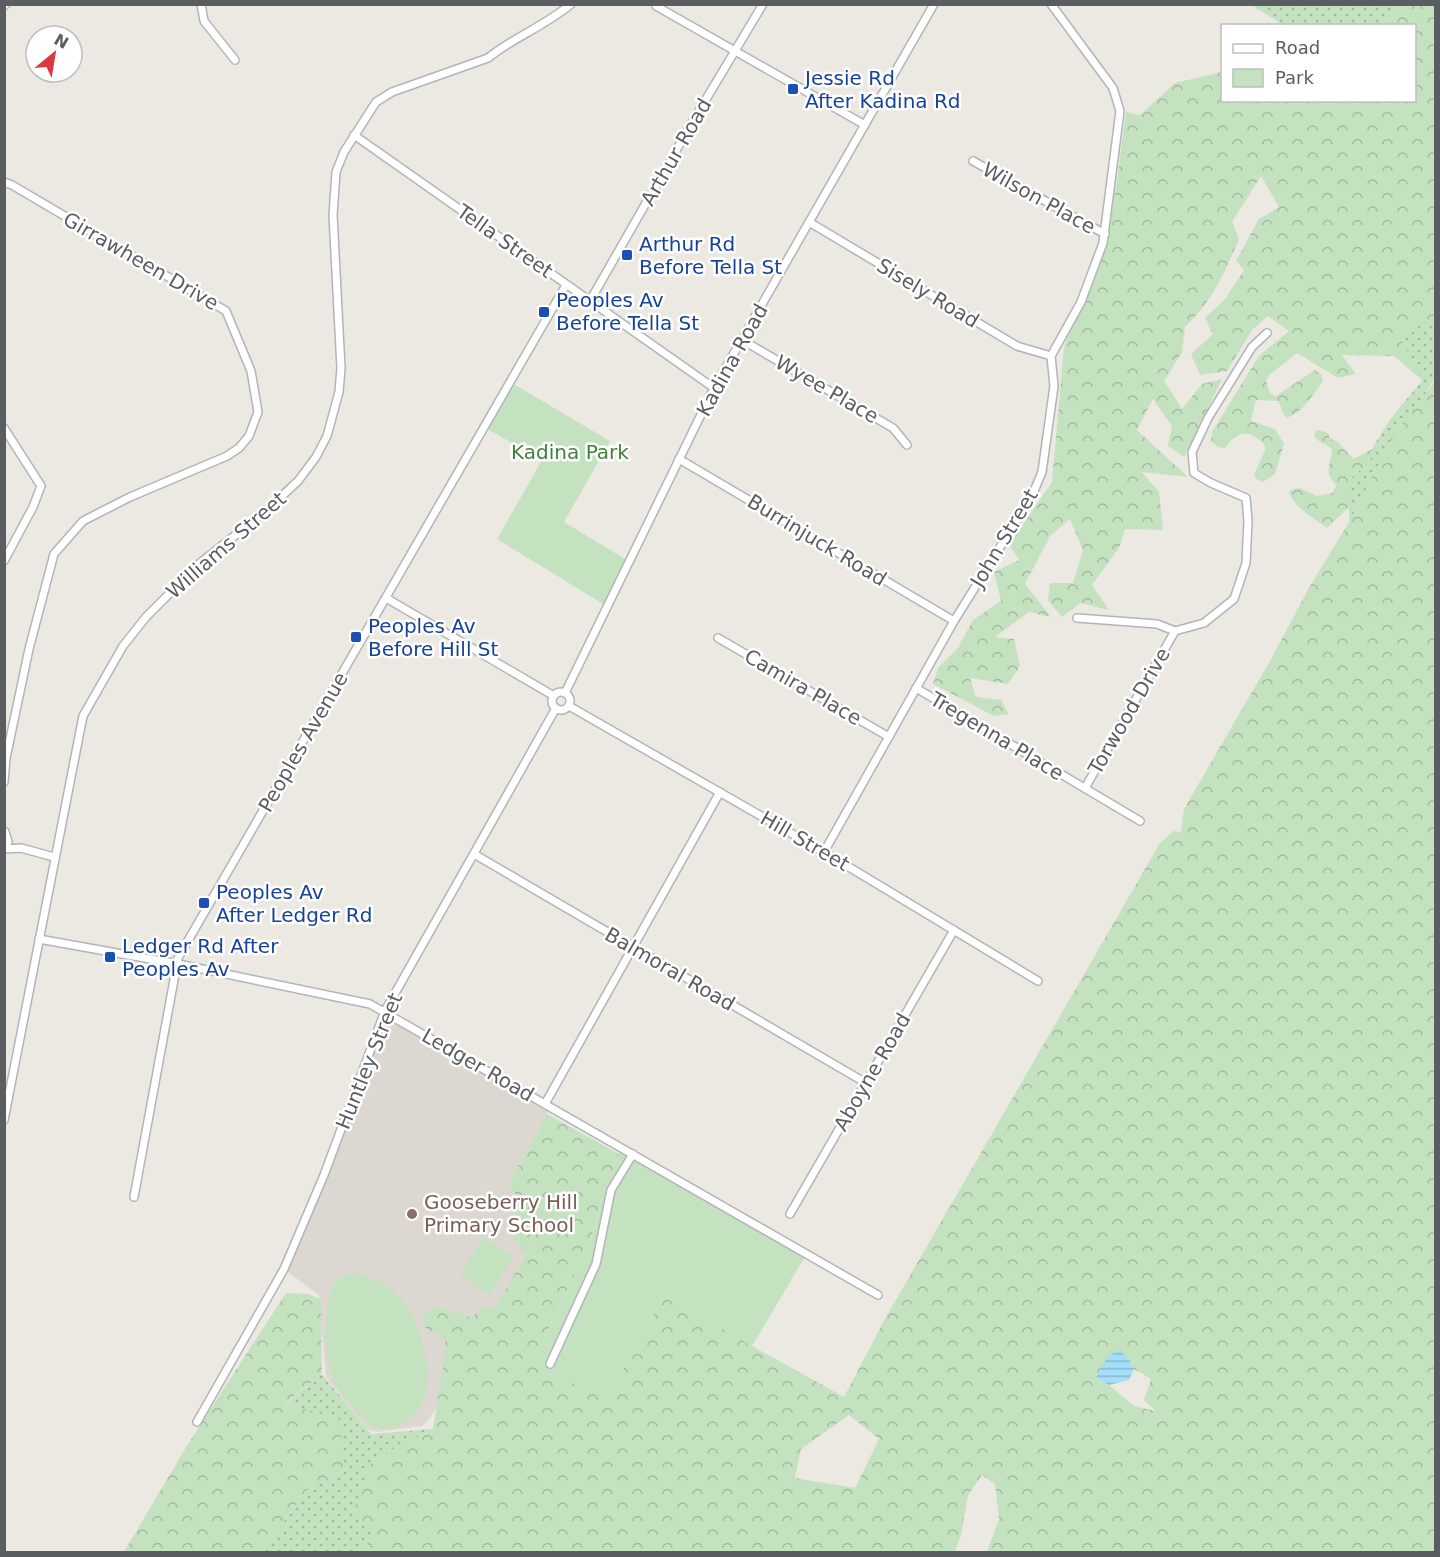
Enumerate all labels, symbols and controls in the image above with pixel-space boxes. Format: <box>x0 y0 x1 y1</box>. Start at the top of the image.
north arrow <box>24 24 84 84</box>
legend <box>1221 24 1416 102</box>
text: N <box>51 30 72 53</box>
text: Road <box>1275 37 1320 58</box>
place label: Jessie Rd After Kadina Rd <box>803 66 961 113</box>
text: Park <box>1275 67 1314 88</box>
marker: Jessie Rd After Kadina Rd <box>786 82 800 96</box>
street label: Arthur Road <box>636 94 716 210</box>
street label: Wilson Place <box>978 157 1100 239</box>
street label: Tella Street <box>452 199 558 283</box>
street label: Girrawheen Drive <box>59 207 223 315</box>
place label: Arthur Rd Before Tella St <box>639 232 782 279</box>
marker: Arthur Rd Before Tella St <box>620 248 634 262</box>
street label: Sisely Road <box>873 253 983 333</box>
place label: Peoples Av Before Tella St <box>556 288 699 335</box>
street label: Kadina Road <box>691 300 773 420</box>
marker: Peoples Av Before Tella St <box>537 305 551 319</box>
street label: Wyee Place <box>771 350 883 428</box>
park label: Kadina Park <box>511 440 629 464</box>
street label: John Street <box>964 484 1043 593</box>
street label: Williams Street <box>161 486 291 604</box>
street label: Burrinjuck Road <box>743 489 891 591</box>
place label: Peoples Av Before Hill St <box>368 614 499 661</box>
marker: Peoples Av Before Hill St <box>349 630 363 644</box>
street label: Torwood Drive <box>1082 643 1175 780</box>
street label: Camira Place <box>740 644 866 730</box>
street label: Peoples Avenue <box>253 668 353 816</box>
street label: Tregenna Place <box>925 686 1068 785</box>
street label: Hill Street <box>756 806 854 876</box>
place label: Peoples Av After Ledger Rd <box>216 880 372 927</box>
marker: Peoples Av After Ledger Rd <box>197 896 211 910</box>
street label: Balmoral Road <box>601 922 739 1016</box>
place label: Ledger Rd After Peoples Av <box>122 934 279 981</box>
marker: Ledger Rd After Peoples Av <box>103 950 117 964</box>
street label: Huntley Street <box>331 989 407 1133</box>
street label: Aboyne Road <box>829 1009 915 1135</box>
street label: Ledger Road <box>418 1023 538 1107</box>
place label: Gooseberry Hill Primary School <box>424 1190 578 1237</box>
marker: Gooseberry Hill Primary School <box>405 1207 419 1221</box>

